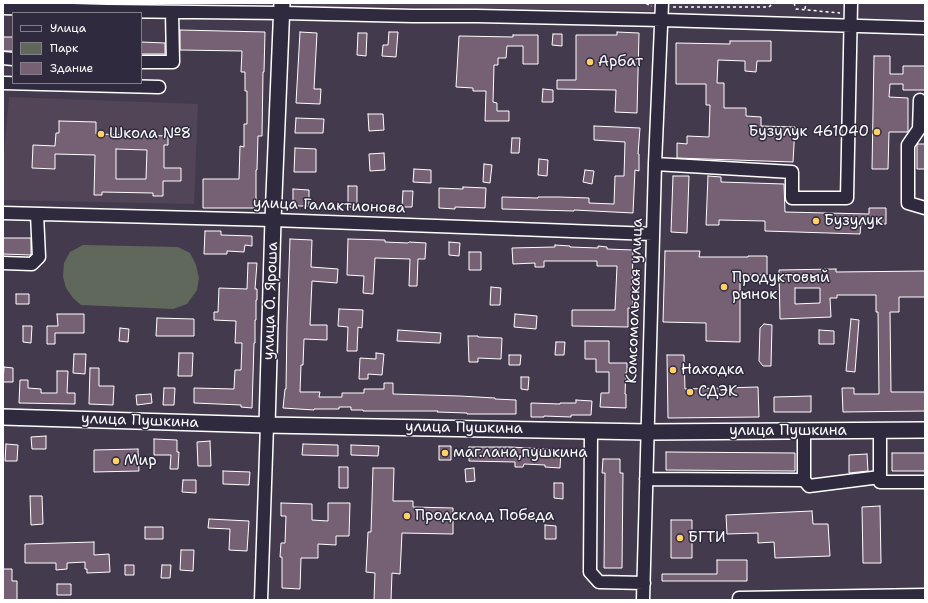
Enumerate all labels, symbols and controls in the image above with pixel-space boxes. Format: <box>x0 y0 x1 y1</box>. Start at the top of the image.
legend <box>12 12 142 84</box>
text: Улица <box>50 20 86 36</box>
text: Парк <box>50 40 78 56</box>
place label: Арбат <box>598 53 643 71</box>
marker: Арбат <box>585 57 595 67</box>
text: Здание <box>50 60 93 76</box>
place label: Бузулук 461040 <box>749 123 869 141</box>
place label: Школа №8 <box>109 125 191 143</box>
marker: Бузулук 461040 <box>872 127 882 137</box>
marker: Школа №8 <box>96 129 106 139</box>
street label: улица Галактионова <box>253 194 405 218</box>
place label: Бузулук <box>824 212 883 230</box>
marker: Бузулук <box>811 216 821 226</box>
street label: Комсомольская улица <box>623 218 647 384</box>
street label: улица О. Яроша <box>260 241 282 361</box>
place label: Продуктовый рынок <box>732 269 830 304</box>
marker: Продуктовый рынок <box>719 282 729 292</box>
place label: Находка <box>681 361 744 379</box>
marker: Находка <box>668 365 678 375</box>
place label: СДЭК <box>698 383 738 401</box>
marker: СДЭК <box>685 387 695 397</box>
street label: улица Пушкина <box>81 410 199 432</box>
street label: улица Пушкина <box>405 418 523 438</box>
street label: улица Пушкина <box>729 422 847 440</box>
place label: маг.лана,пушкина <box>453 444 588 462</box>
marker: маг.лана,пушкина <box>440 448 450 458</box>
place label: Мир <box>124 452 157 470</box>
marker: Мир <box>111 456 121 466</box>
place label: Продсклад Победа <box>415 507 554 525</box>
marker: Продсклад Победа <box>402 511 412 521</box>
place label: БГТИ <box>688 529 726 547</box>
marker: БГТИ <box>675 533 685 543</box>

